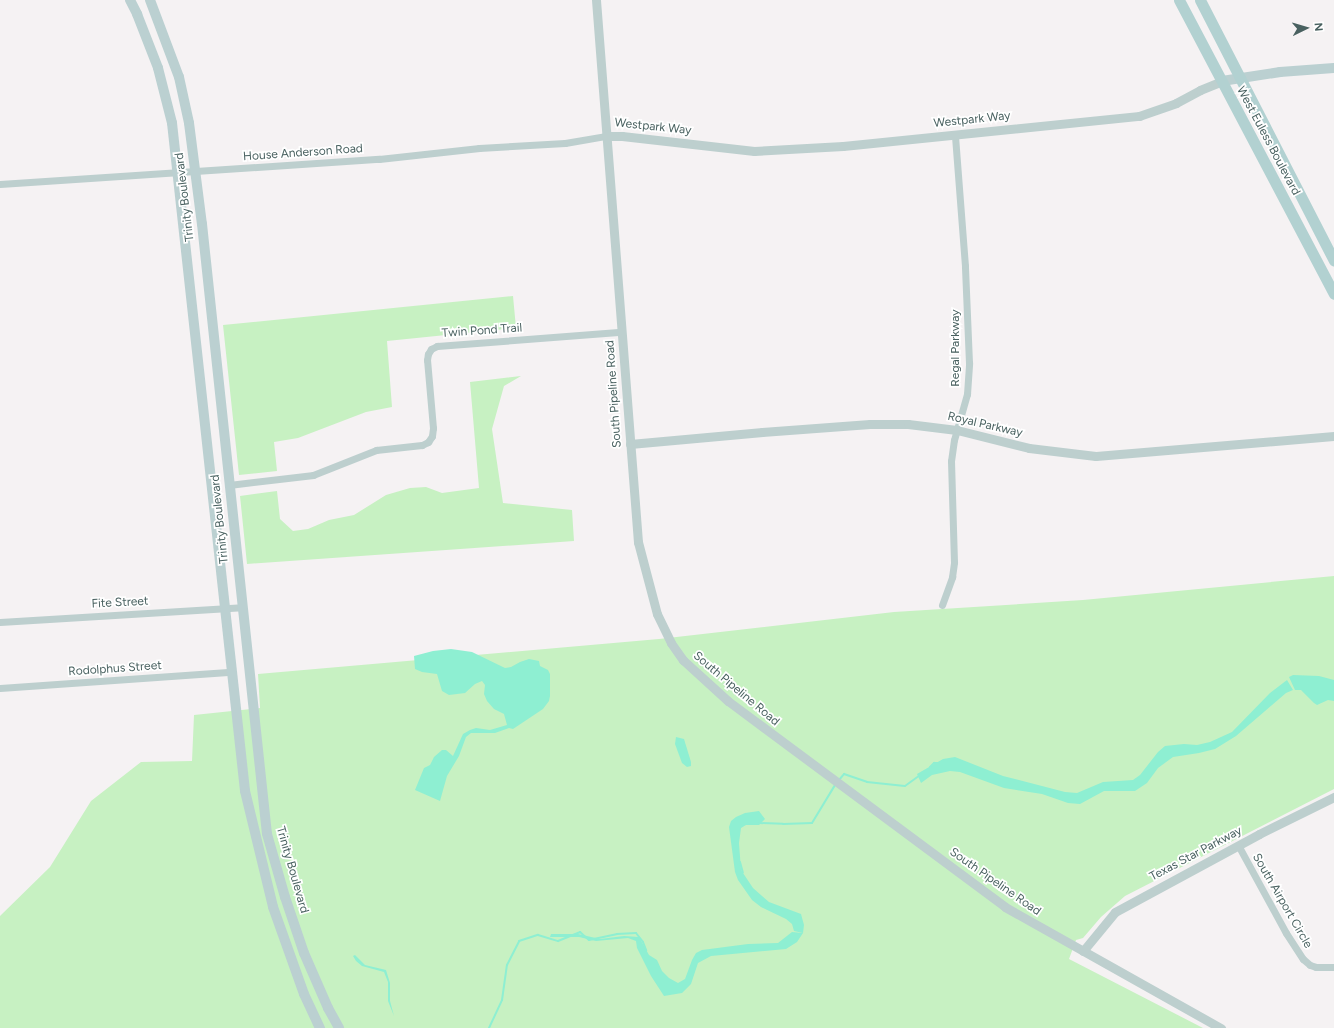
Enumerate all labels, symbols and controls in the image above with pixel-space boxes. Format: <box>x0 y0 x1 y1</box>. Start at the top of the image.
north arrow <box>1286 8 1326 48</box>
text: N <box>1312 22 1325 32</box>
street label: West Euless Boulevard <box>1233 84 1303 198</box>
street label: Westpark Way <box>933 109 1011 131</box>
street label: Westpark Way <box>614 116 692 138</box>
street label: House Anderson Road <box>243 142 363 164</box>
street label: Trinity Boulevard <box>172 152 198 242</box>
street label: Regal Parkway <box>949 309 963 387</box>
street label: Twin Pond Trail <box>441 321 523 341</box>
street label: South Pipeline Road <box>603 340 625 448</box>
street label: Royal Parkway <box>946 409 1024 441</box>
street label: Trinity Boulevard <box>208 474 232 564</box>
street label: Fite Street <box>91 594 149 612</box>
street label: South Pipeline Road <box>690 649 782 729</box>
street label: Rodolphus Street <box>68 659 162 679</box>
street label: Texas Star Parkway <box>1148 824 1244 884</box>
street label: Trinity Boulevard <box>273 825 311 915</box>
street label: South Pipeline Road <box>947 845 1043 919</box>
street label: South Airport Circle <box>1249 851 1315 951</box>

